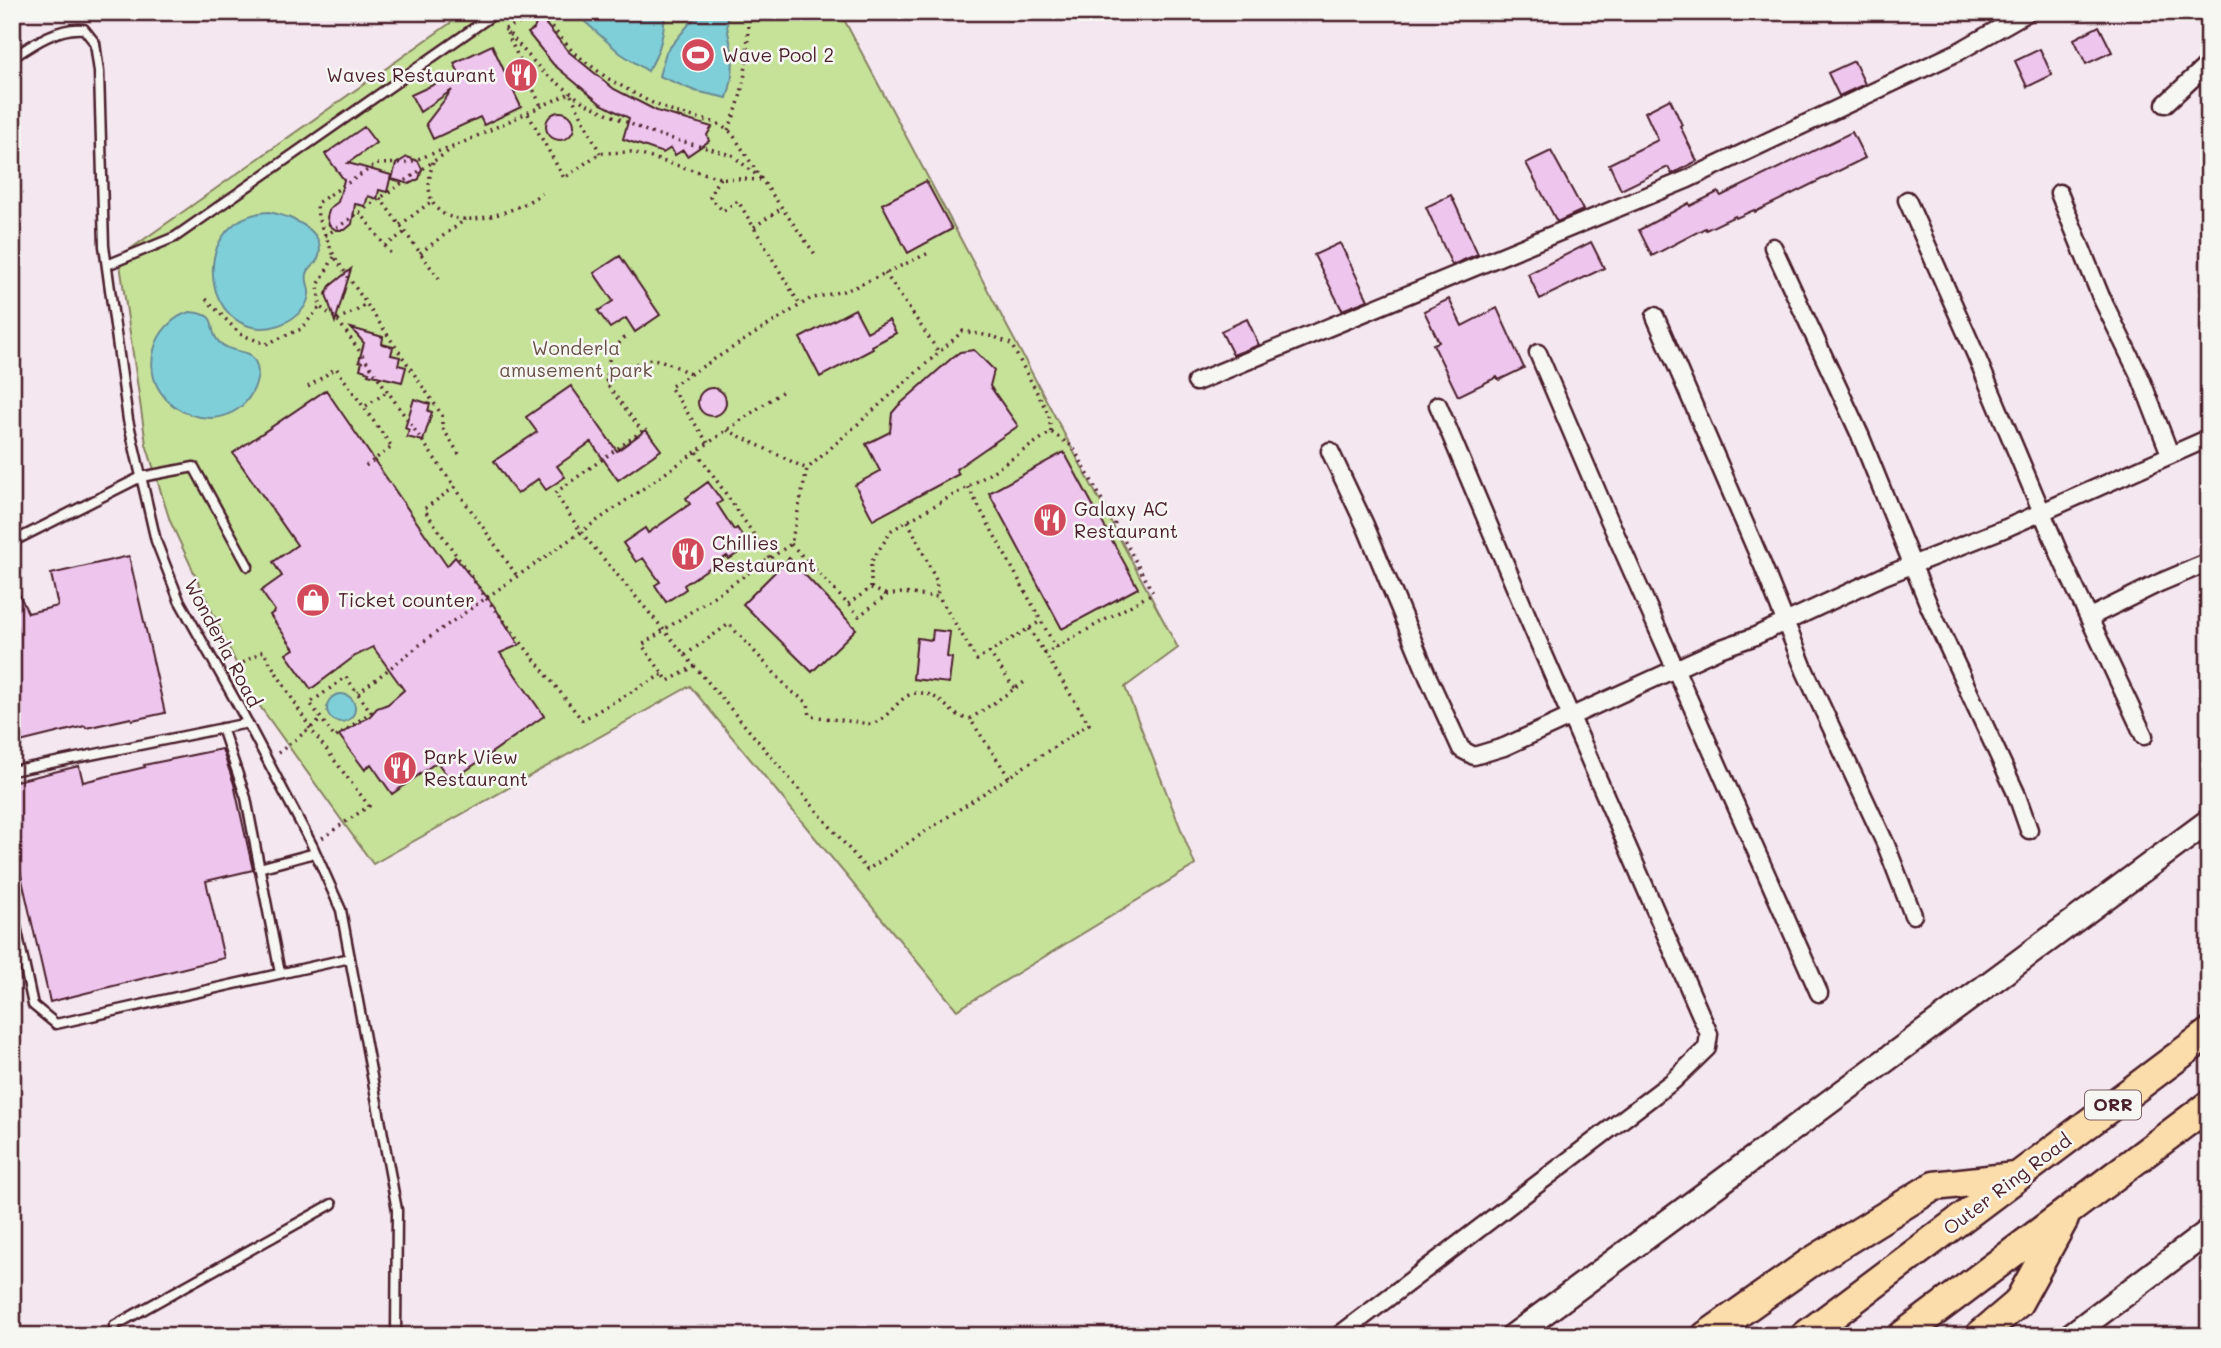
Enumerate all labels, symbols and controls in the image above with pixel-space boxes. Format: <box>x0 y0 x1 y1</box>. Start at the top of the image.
sports icon: Wave Pool 2 <box>679 36 717 74</box>
place label: Wave Pool 2 <box>722 42 834 67</box>
restaurant icon: Waves Restaurant <box>502 56 540 94</box>
place label: Waves Restaurant <box>326 62 496 87</box>
park label: Wonderla amusement park <box>499 335 653 382</box>
place label: Galaxy AC Restaurant <box>1074 496 1178 543</box>
restaurant icon: Galaxy AC Restaurant <box>1031 501 1069 539</box>
place label: Chillies Restaurant <box>712 530 816 577</box>
restaurant icon: Chillies Restaurant <box>669 535 707 573</box>
street label: Wonderla Road <box>179 574 268 711</box>
shop icon: Ticket counter <box>294 581 332 619</box>
place label: Ticket counter <box>338 587 475 612</box>
place label: Park View Restaurant <box>424 744 528 791</box>
restaurant icon: Park View Restaurant <box>381 749 419 787</box>
road number: ORR <box>2085 1090 2141 1120</box>
street label: Outer Ring Road <box>1938 1127 2076 1240</box>

